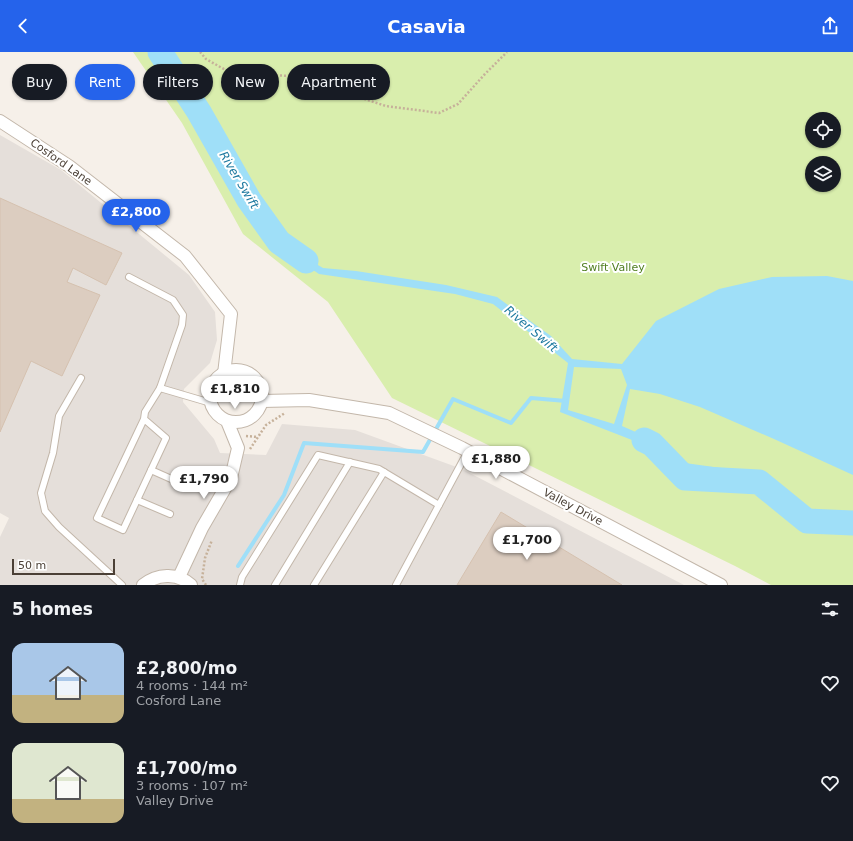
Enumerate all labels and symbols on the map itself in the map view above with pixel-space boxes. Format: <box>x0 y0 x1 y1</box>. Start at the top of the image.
street label: Cosford Lane <box>28 136 94 188</box>
water label: River Swift <box>216 149 262 212</box>
pin: £2,800 <box>103 199 169 233</box>
park label: Swift Valley <box>581 261 645 274</box>
water label: River Swift <box>502 303 561 356</box>
pin: £1,810 <box>202 376 268 410</box>
pin: £1,880 <box>463 446 529 480</box>
pin: £1,790 <box>171 466 237 500</box>
street label: Valley Drive <box>541 486 605 528</box>
pin: £1,700 <box>494 527 560 561</box>
scale bar <box>12 557 115 576</box>

